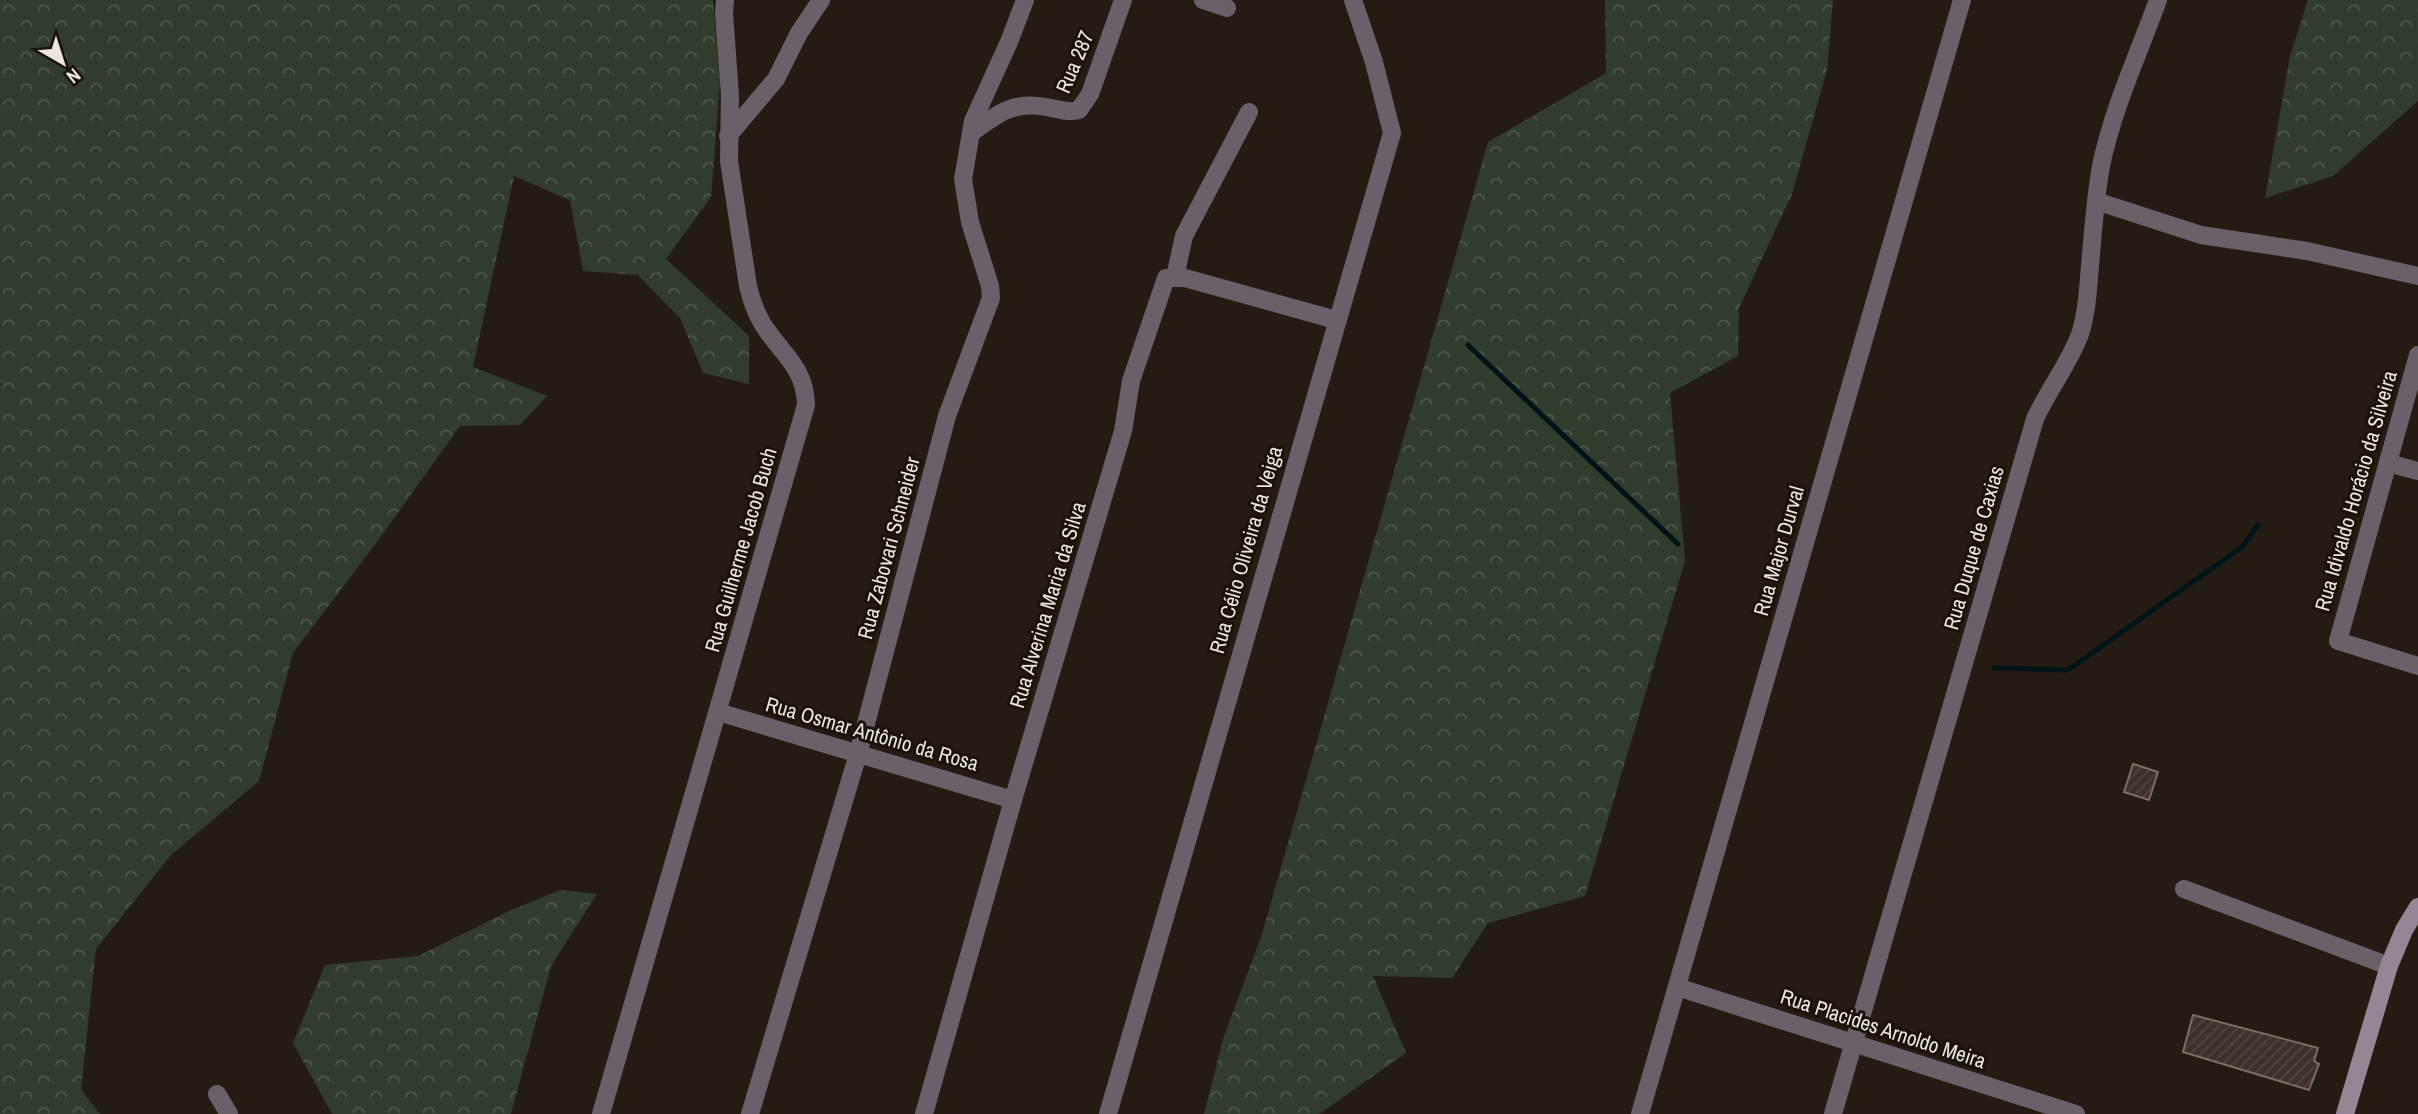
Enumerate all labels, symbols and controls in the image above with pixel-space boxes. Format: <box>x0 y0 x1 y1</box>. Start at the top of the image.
street label: Rua 287 <box>1048 26 1101 97</box>
north arrow <box>28 28 98 98</box>
text: N <box>61 63 86 90</box>
street label: Rua Idivaldo Horácio da Silveira <box>2307 367 2404 614</box>
street label: Rua Célio Oliveira da Veiga <box>1202 442 1289 657</box>
street label: Rua Guilherme Jacob Buch <box>697 444 784 656</box>
street label: Rua Zabovari Schneider <box>850 453 927 642</box>
street label: Rua Duque de Caxias <box>1936 462 2011 633</box>
street label: Rua Major Durval <box>1746 482 1811 619</box>
street label: Rua Alverina Maria da Silva <box>1002 498 1093 712</box>
street label: Rua Osmar Antônio da Rosa <box>762 689 982 778</box>
street label: Rua Placides Arnoldo Meira <box>1777 982 1990 1076</box>

